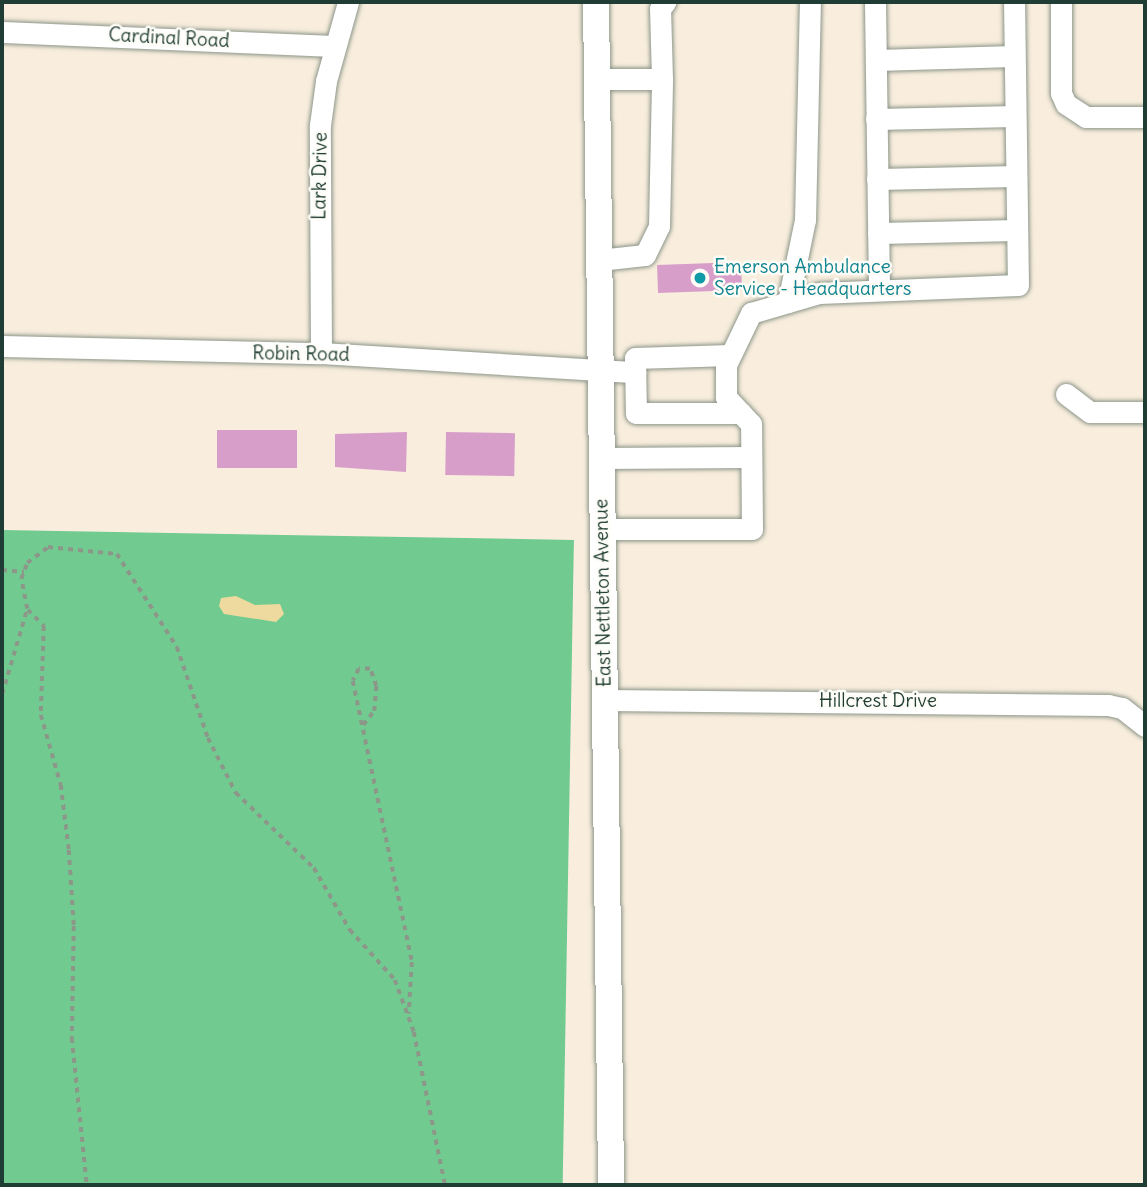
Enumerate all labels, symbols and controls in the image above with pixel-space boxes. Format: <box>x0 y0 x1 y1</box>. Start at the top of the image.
street label: Cardinal Road <box>108 23 230 53</box>
street label: Lark Drive <box>308 132 332 220</box>
place label: Emerson Ambulance Service - Headquarters <box>714 256 911 300</box>
marker: Emerson Ambulance Service - Headquarters <box>692 270 708 286</box>
street label: Robin Road <box>252 342 350 366</box>
street label: East Nettleton Avenue <box>590 499 616 687</box>
street label: Hillcrest Drive <box>819 690 937 712</box>

